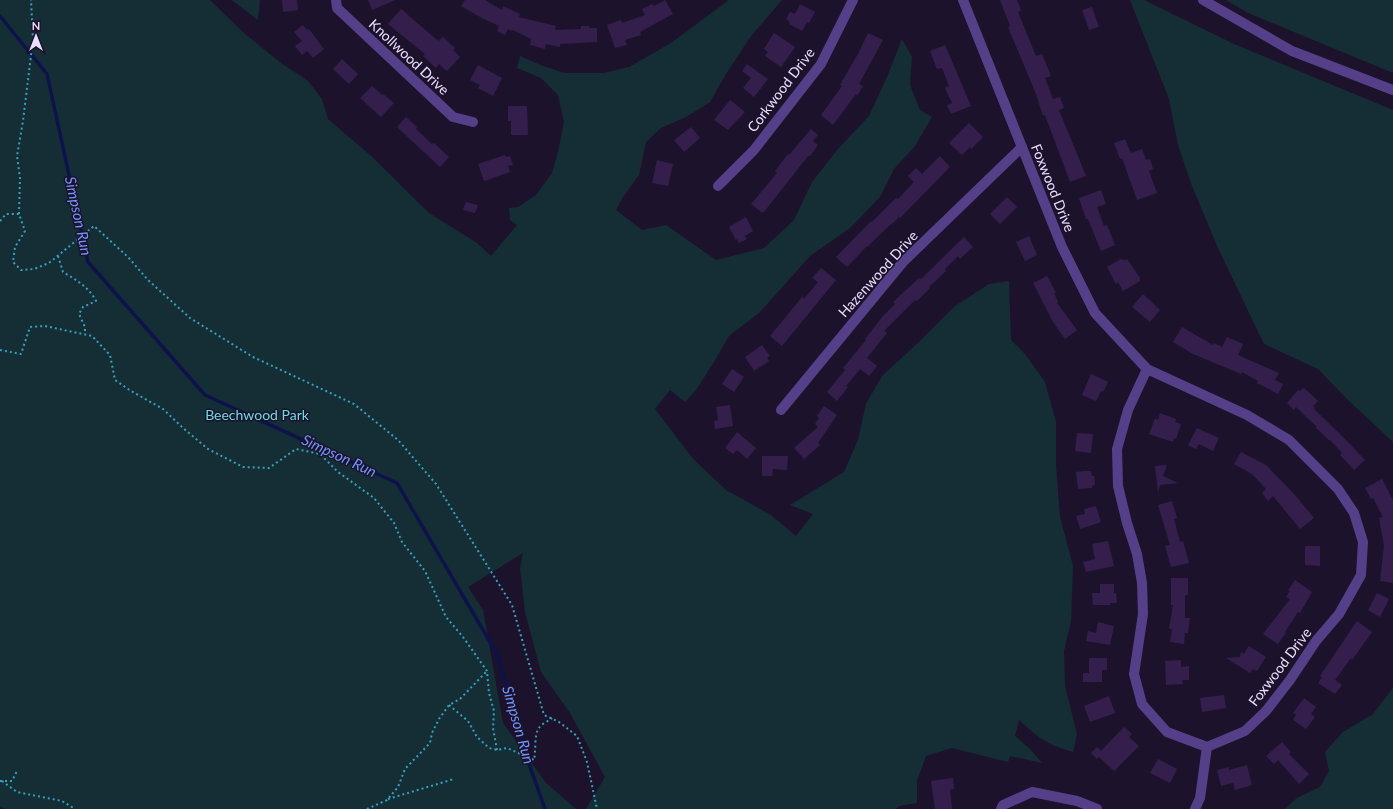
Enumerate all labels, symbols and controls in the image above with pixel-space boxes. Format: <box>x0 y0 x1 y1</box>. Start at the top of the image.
street label: Knollwood Drive <box>366 15 453 98</box>
north arrow <box>16 16 56 56</box>
text: N <box>32 19 40 32</box>
street label: Corkwood Drive <box>743 44 818 135</box>
street label: Foxwood Drive <box>1028 141 1079 234</box>
water label: Simpson Run <box>62 175 96 257</box>
street label: Hazenwood Drive <box>834 227 921 320</box>
park label: Beechwood Park <box>205 406 310 423</box>
water label: Simpson Run <box>299 430 380 480</box>
street label: Foxwood Drive <box>1245 624 1315 709</box>
water label: Simpson Run <box>499 684 539 766</box>

